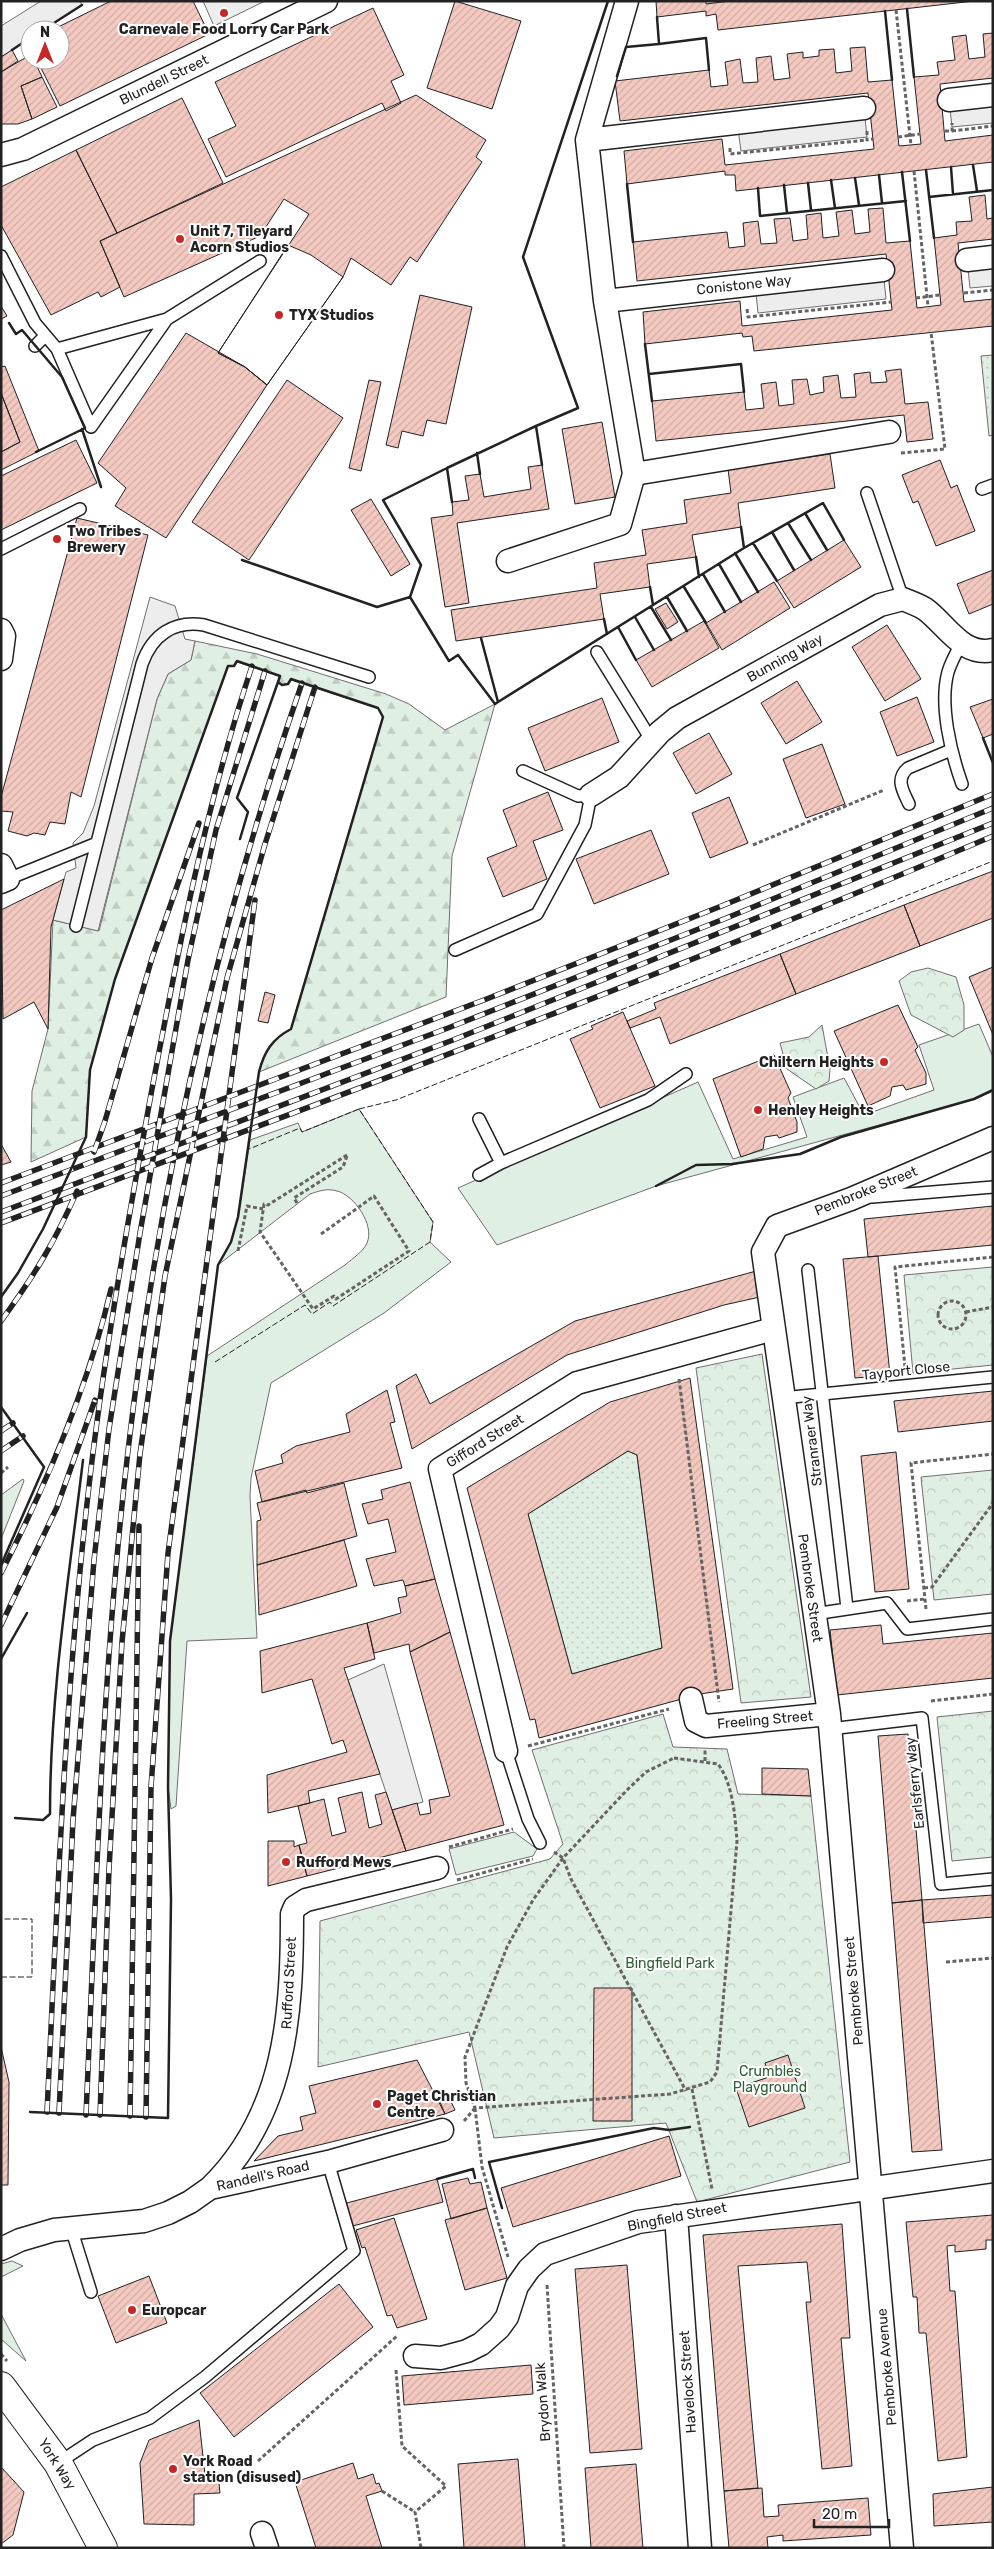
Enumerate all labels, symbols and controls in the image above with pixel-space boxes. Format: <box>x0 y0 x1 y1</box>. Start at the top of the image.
marker: Carnevale Food Lorry Car Park <box>218 7 230 19</box>
north arrow <box>20 20 70 70</box>
place label: Carnevale Food Lorry Car Park <box>119 21 330 38</box>
text: N <box>40 24 50 41</box>
street label: Blundell Street <box>117 51 212 109</box>
place label: Unit 7, Tileyard Acorn Studios <box>190 223 293 256</box>
marker: Unit 7, Tileyard Acorn Studios <box>174 233 186 245</box>
street label: Conistone Way <box>696 272 793 298</box>
place label: TYX Studios <box>289 307 374 324</box>
marker: TYX Studios <box>273 309 285 321</box>
place label: Two Tribes Brewery <box>67 523 142 556</box>
marker: Two Tribes Brewery <box>51 533 63 545</box>
street label: Bunning Way <box>744 630 826 686</box>
place label: Chiltern Heights <box>759 1054 874 1071</box>
marker: Chiltern Heights <box>878 1056 890 1068</box>
place label: Henley Heights <box>768 1102 874 1119</box>
marker: Henley Heights <box>752 1104 764 1116</box>
street label: Pembroke Street <box>812 1162 920 1219</box>
street label: Tayport Close <box>861 1358 951 1384</box>
street label: Stranraer Way <box>798 1395 826 1487</box>
street label: Gifford Street <box>443 1410 527 1472</box>
street label: Pembroke Street <box>794 1533 826 1644</box>
street label: Freeling Street <box>716 1707 814 1733</box>
street label: Earlsferry Way <box>902 1736 928 1830</box>
place label: Rufford Mews <box>296 1854 392 1871</box>
marker: Rufford Mews <box>280 1856 292 1868</box>
street label: Pembroke Street <box>841 1935 867 2046</box>
street label: Rufford Street <box>278 1936 300 2030</box>
park label: Bingfield Park <box>625 1955 715 1972</box>
park label: Crumbles Playground <box>733 2063 807 2096</box>
place label: Paget Christian Centre <box>387 2088 496 2121</box>
marker: Paget Christian Centre <box>371 2098 383 2110</box>
street label: Randell's Road <box>215 2157 311 2195</box>
street label: Bingfield Street <box>626 2199 729 2235</box>
place label: Europcar <box>142 2302 207 2319</box>
marker: Europcar <box>126 2304 138 2316</box>
street label: Pembroke Avenue <box>873 2308 901 2426</box>
street label: Havelock Street <box>676 2329 700 2434</box>
street label: Brydon Walk <box>532 2361 554 2442</box>
street label: York Way <box>34 2435 80 2493</box>
place label: York Road station (disused) <box>183 2453 301 2486</box>
marker: York Road station (disused) <box>167 2463 179 2475</box>
scale bar <box>814 2496 889 2528</box>
text: 20 m <box>822 2505 857 2523</box>

